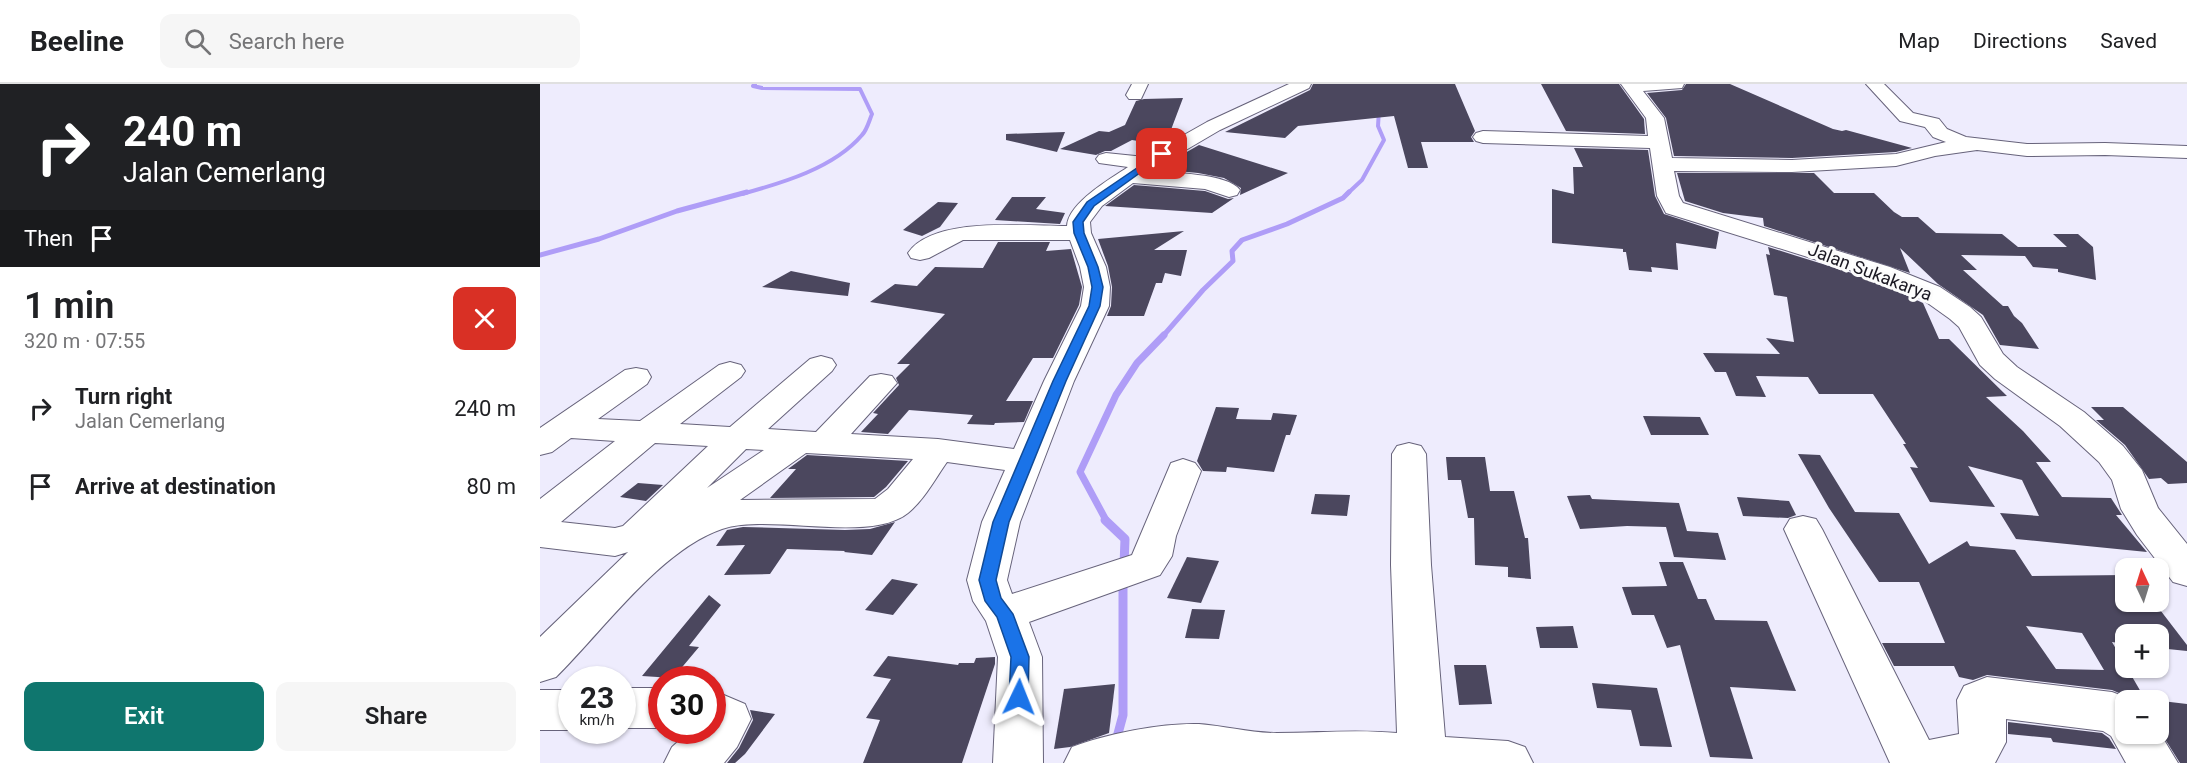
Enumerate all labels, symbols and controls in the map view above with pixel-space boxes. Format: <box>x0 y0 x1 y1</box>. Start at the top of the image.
search box <box>160 14 580 68</box>
text: Beeline <box>30 25 124 58</box>
icon: search <box>181 25 214 58</box>
text: Search here <box>229 29 345 54</box>
text: Map <box>1898 29 1940 53</box>
text: Directions <box>1973 29 2067 53</box>
text: Saved <box>2100 29 2157 53</box>
text: 240 m <box>123 107 242 156</box>
icon: right <box>24 108 102 186</box>
pin <box>1136 128 1187 179</box>
icon: arrive <box>1145 137 1178 170</box>
text: Jalan Cemerlang <box>123 157 326 189</box>
icon: arrive <box>85 222 118 255</box>
text: Then <box>24 226 73 251</box>
street label: Jalan Sukakarya <box>1805 238 1935 305</box>
text: 1 min <box>24 285 114 327</box>
button: close <box>453 287 516 350</box>
text: 320 m · 07:55 <box>24 329 145 353</box>
text: Turn right <box>75 384 172 409</box>
icon: right <box>24 392 57 425</box>
text: 240 m <box>454 396 516 421</box>
text: Jalan Cemerlang <box>75 409 225 433</box>
icon: arrive <box>24 470 57 503</box>
text: Arrive at destination <box>75 474 276 499</box>
text: 80 m <box>467 474 516 499</box>
north arrow <box>2115 558 2169 612</box>
map controls <box>2115 558 2169 744</box>
button: + <box>2115 624 2169 678</box>
position arrow <box>987 665 1051 729</box>
speed limit sign: 30 <box>648 666 726 744</box>
text: 23 <box>580 680 614 715</box>
button: Exit <box>24 682 264 751</box>
button: Share <box>276 682 516 751</box>
button: − <box>2115 690 2169 744</box>
text: km/h <box>579 711 615 729</box>

